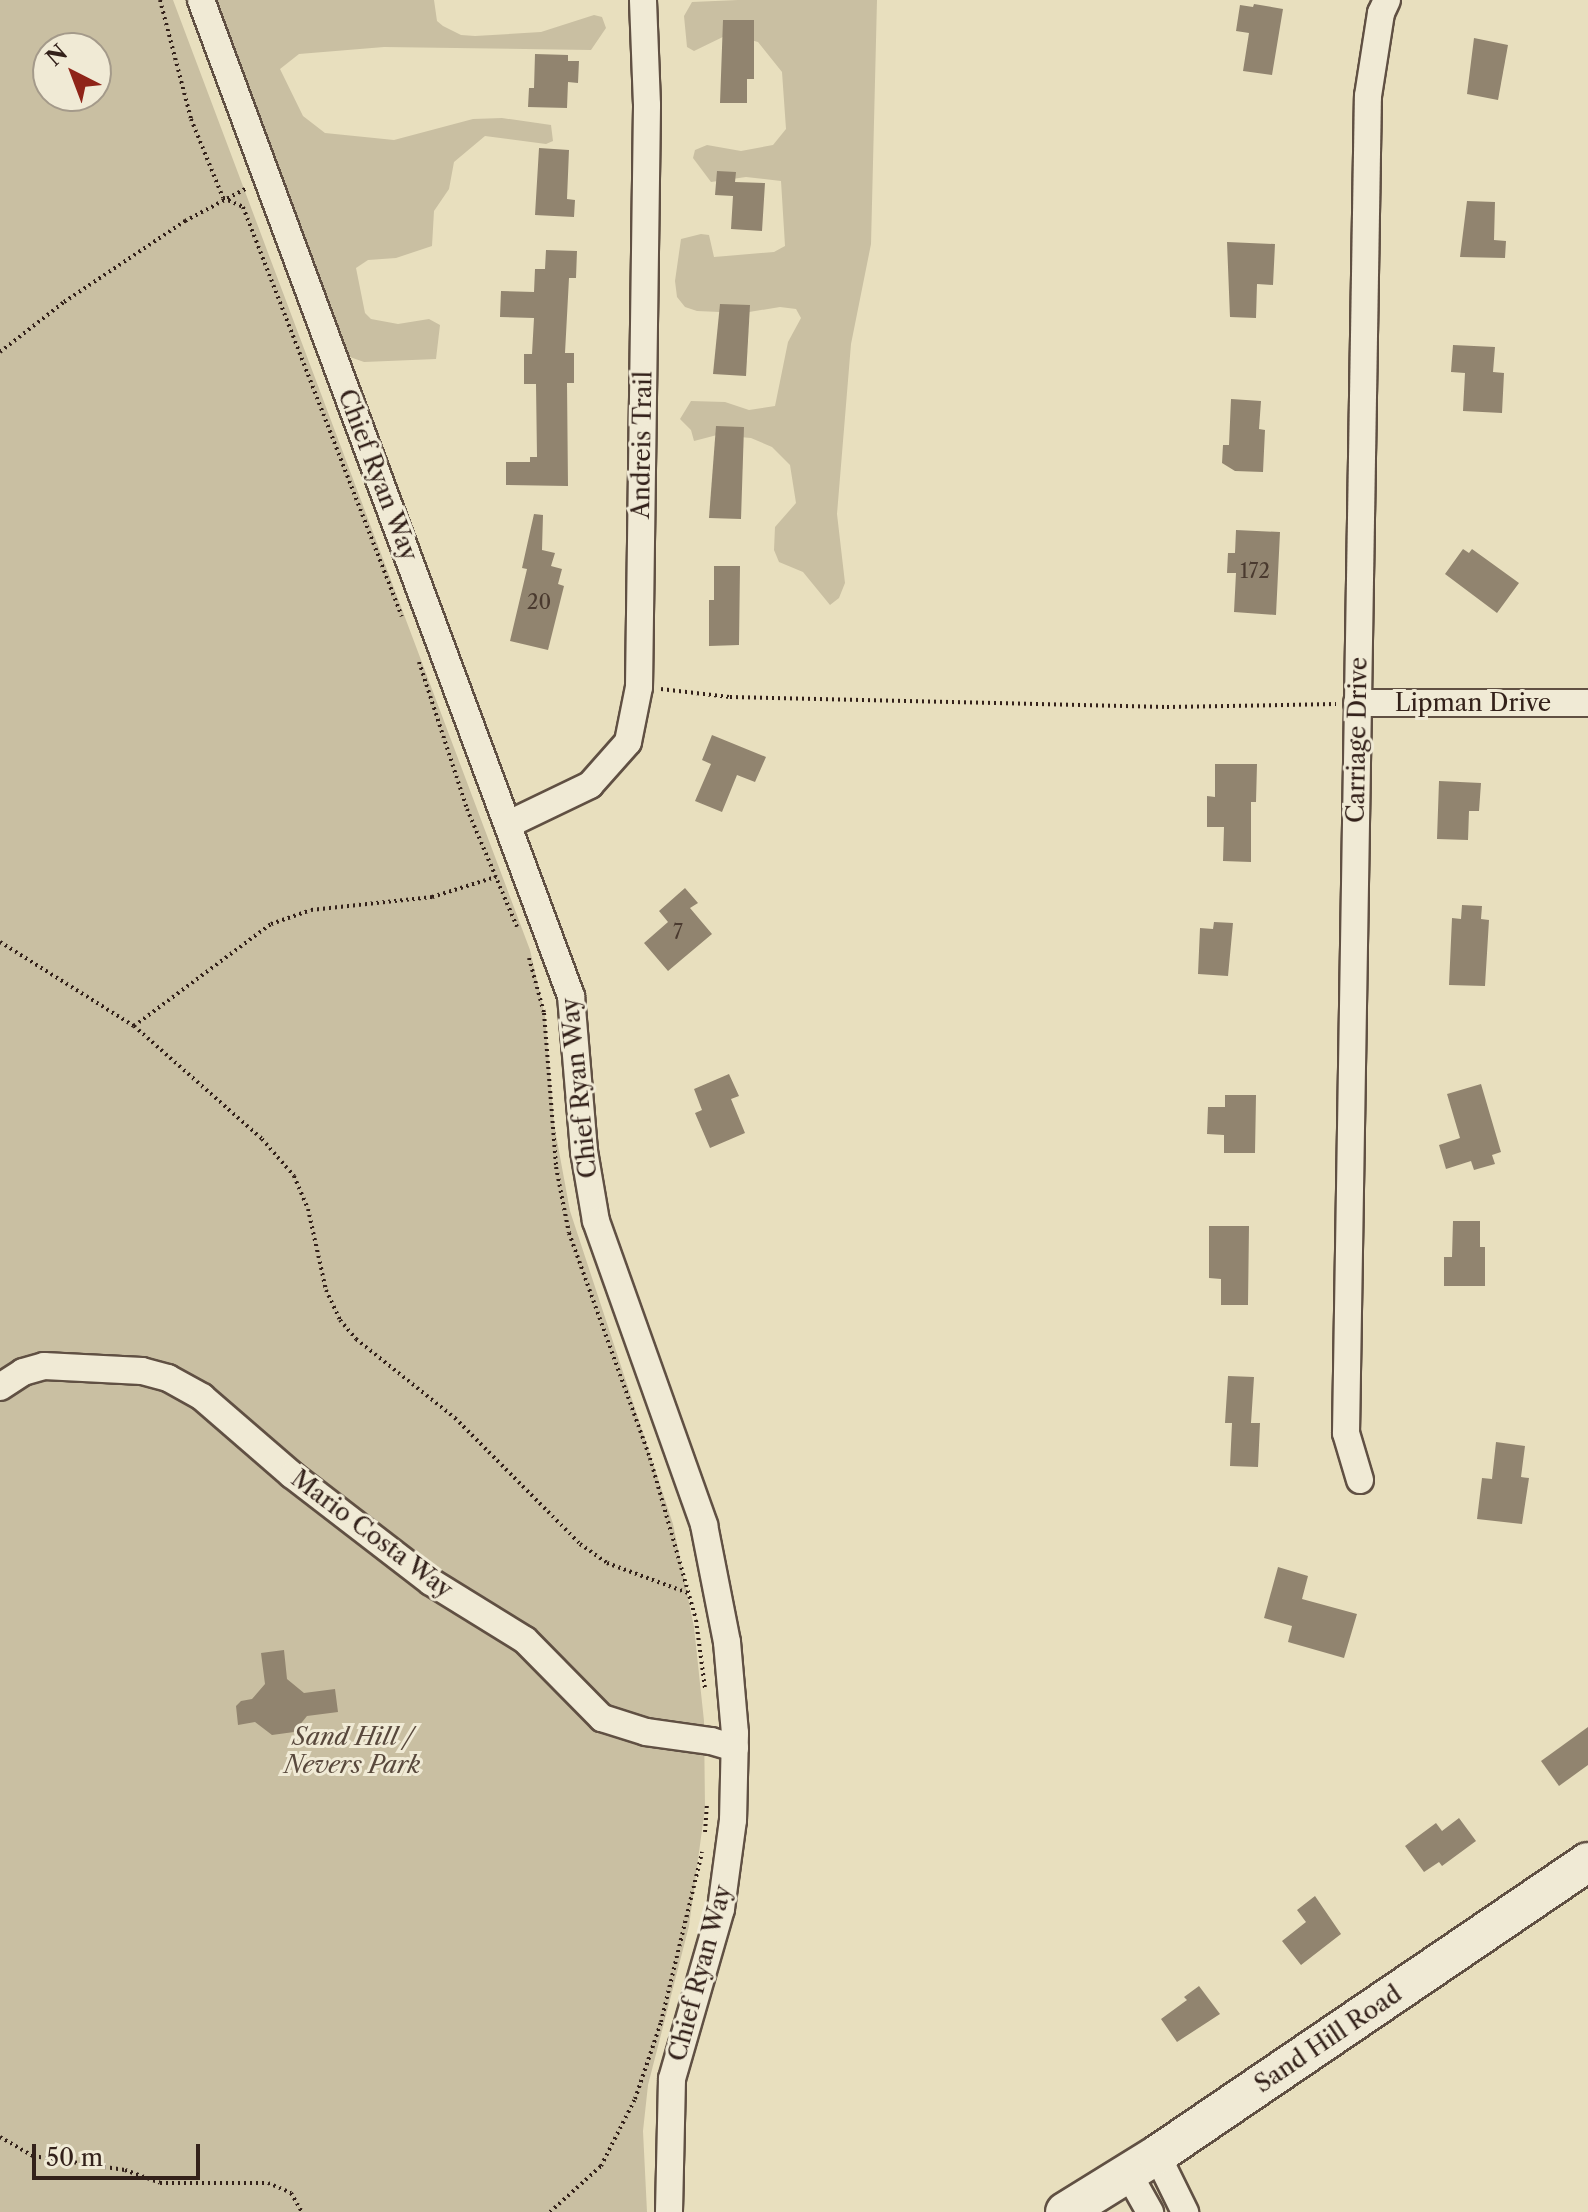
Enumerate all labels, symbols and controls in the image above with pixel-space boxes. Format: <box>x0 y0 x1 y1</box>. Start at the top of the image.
north arrow <box>32 32 112 112</box>
text: N <box>41 39 73 72</box>
street label: Andreis Trail <box>626 371 658 519</box>
street label: Chief Ryan Way <box>332 385 424 565</box>
house number: 172 <box>1240 559 1270 583</box>
house number: 20 <box>527 590 551 614</box>
street label: Carriage Drive <box>1341 657 1373 823</box>
street label: Lipman Drive <box>1395 689 1551 717</box>
house number: 7 <box>673 920 683 944</box>
street label: Chief Ryan Way <box>555 996 603 1180</box>
street label: Mario Costa Way <box>285 1464 459 1604</box>
park label: Sand Hill / Nevers Park <box>284 1723 420 1779</box>
street label: Chief Ryan Way <box>662 1881 738 2065</box>
street label: Sand Hill Road <box>1249 1979 1407 2099</box>
scale bar <box>36 2128 204 2178</box>
text: 50 m <box>46 2143 103 2172</box>

